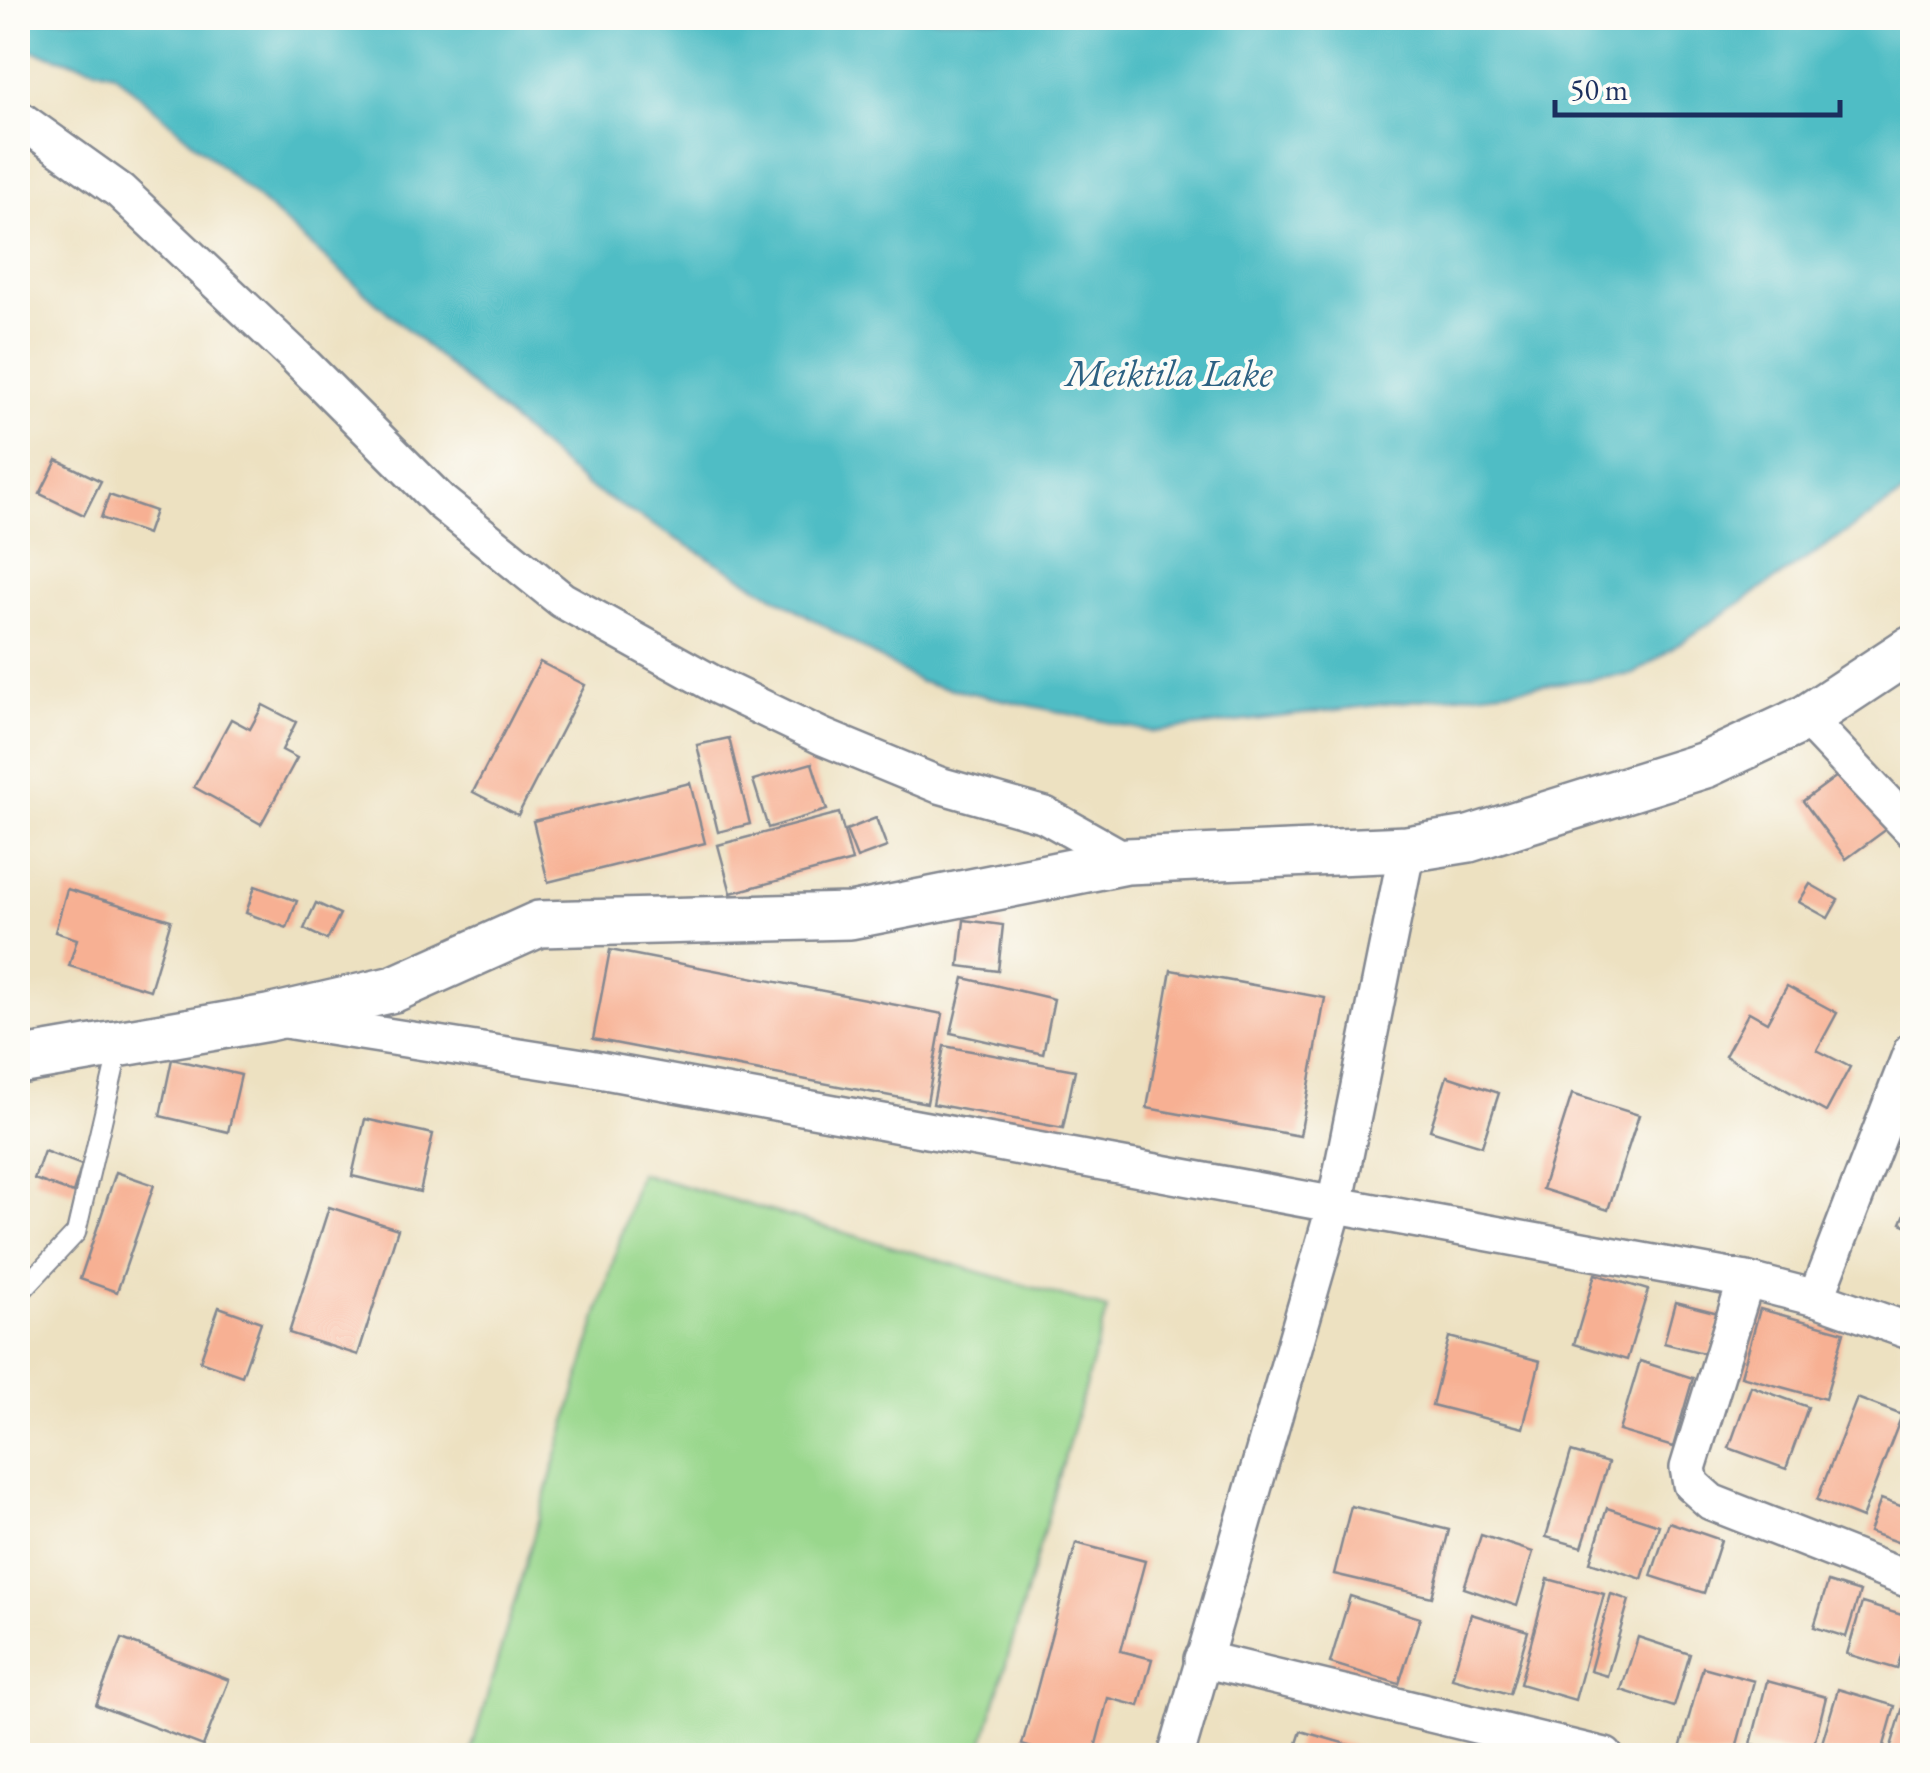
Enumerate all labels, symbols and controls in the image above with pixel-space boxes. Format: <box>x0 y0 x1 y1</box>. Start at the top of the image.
scale bar <box>1555 55 1840 117</box>
text: 50 m <box>1570 70 1628 109</box>
water label: Meiktila Lake <box>1064 348 1273 397</box>

